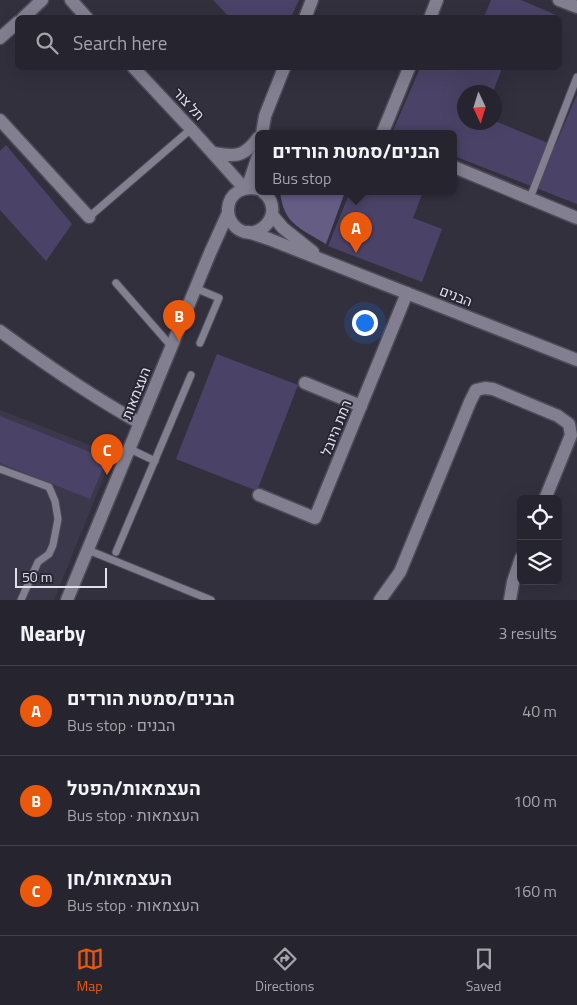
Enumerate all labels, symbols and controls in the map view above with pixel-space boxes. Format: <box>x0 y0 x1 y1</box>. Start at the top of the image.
search box <box>15 15 562 70</box>
text: Search here <box>73 28 167 57</box>
icon: search <box>33 29 61 57</box>
street label: תל צור <box>169 83 210 125</box>
north arrow <box>457 85 502 130</box>
popup <box>255 130 457 195</box>
text: הבנים/סמטת הורדים <box>272 136 440 165</box>
text: Bus stop <box>272 166 331 190</box>
pin: A <box>340 212 372 253</box>
street label: הבנים <box>437 280 476 311</box>
pin: B <box>163 300 195 341</box>
your location <box>352 310 378 336</box>
street label: העצמאות <box>116 364 156 422</box>
street label: רמת היובל <box>315 397 356 459</box>
pin: C <box>91 434 123 475</box>
map controls <box>517 495 562 585</box>
button: locate <box>517 495 562 540</box>
button: layers <box>517 540 562 585</box>
scale bar <box>15 565 108 588</box>
text: 50 m <box>22 566 52 587</box>
text: Nearby <box>20 617 85 649</box>
text: 3 results <box>498 621 557 645</box>
text: הבנים/סמטת הורדים <box>67 683 235 712</box>
text: A <box>31 699 41 723</box>
text: 40 m <box>522 699 557 723</box>
text: Bus stop · הבנים <box>67 713 175 737</box>
text: העצמאות/הפטל <box>67 773 201 802</box>
text: B <box>31 789 41 813</box>
text: 100 m <box>513 789 557 813</box>
text: Bus stop · העצמאות <box>67 803 199 827</box>
text: העצמאות/חן <box>67 863 172 892</box>
text: C <box>32 879 40 903</box>
text: 160 m <box>513 879 557 903</box>
text: Bus stop · העצמאות <box>67 893 199 917</box>
tab: Map <box>76 945 104 996</box>
tab: Directions <box>255 945 314 996</box>
tab: Saved <box>466 945 501 996</box>

